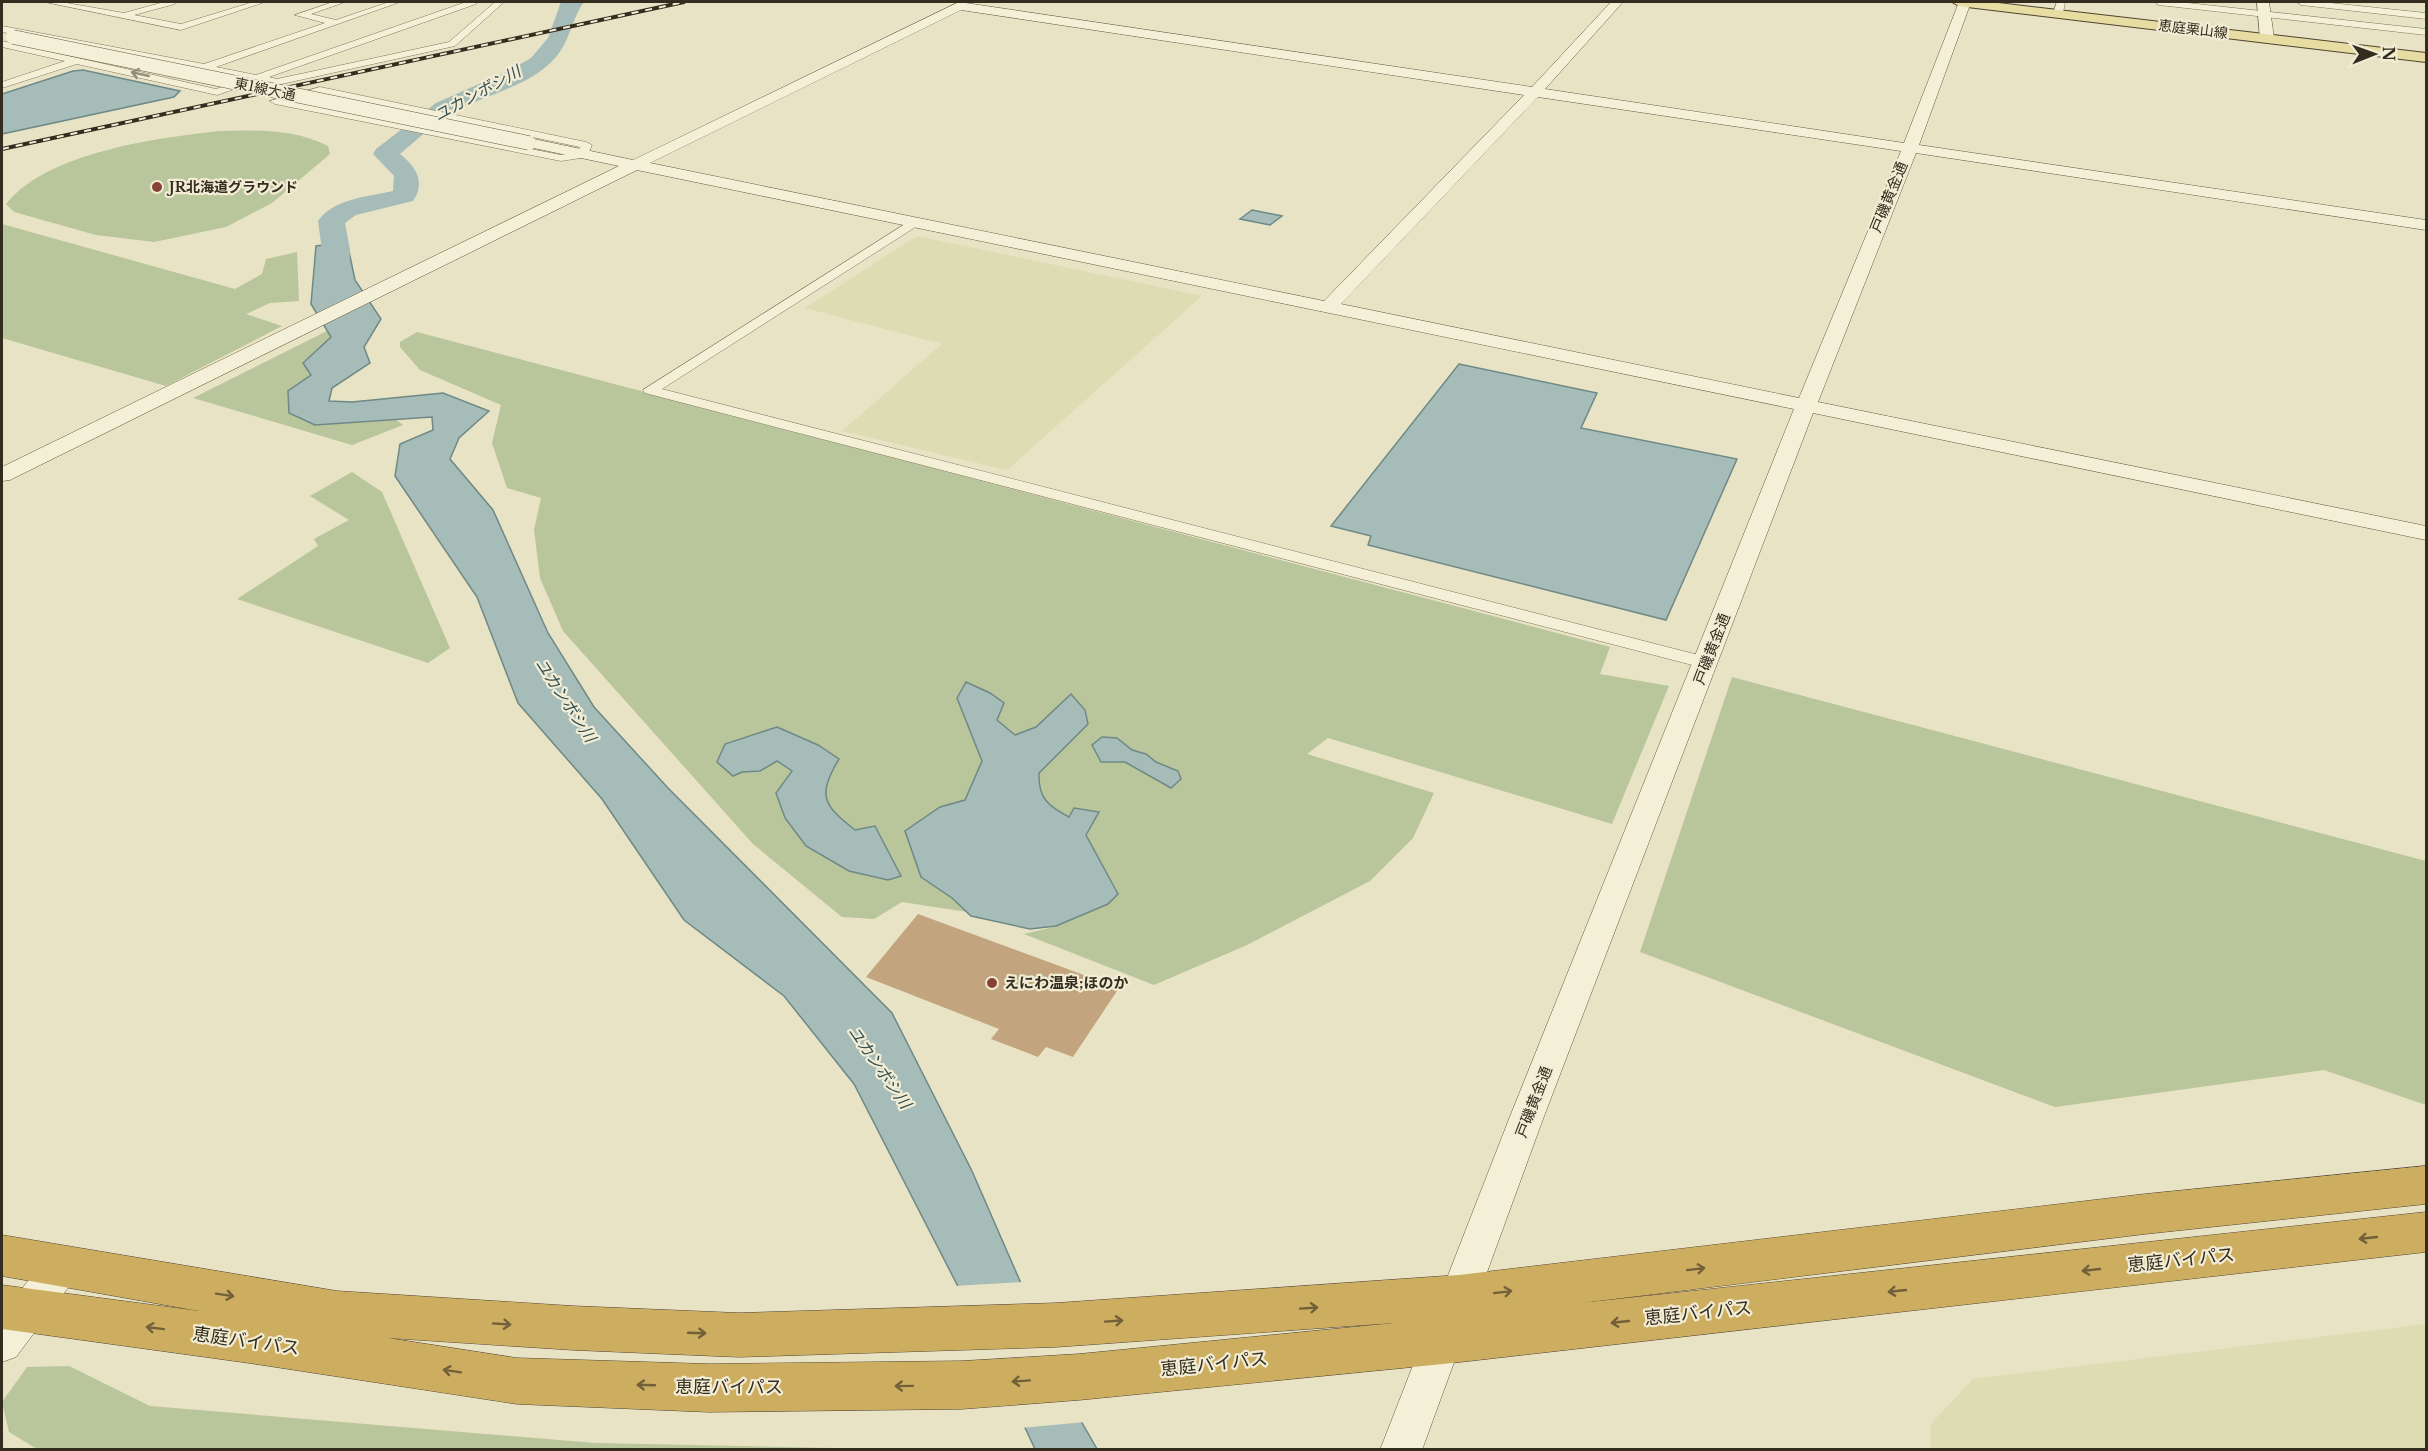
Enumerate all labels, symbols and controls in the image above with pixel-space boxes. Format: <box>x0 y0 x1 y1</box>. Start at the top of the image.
street label: 恵庭栗山線 <box>2157 16 2229 42</box>
north arrow <box>2344 24 2404 84</box>
text: N <box>2379 46 2399 61</box>
water label: ユカンボシ川 <box>430 60 526 125</box>
one-way arrow <box>131 68 150 80</box>
street label: 東1線大通 <box>233 74 297 104</box>
street label: 戸磯黄金通 <box>1866 158 1911 235</box>
place label: JR北海道グラウンド <box>166 178 298 196</box>
marker: JR北海道グラウンド <box>150 180 164 194</box>
street label: 戸磯黄金通 <box>1689 610 1734 687</box>
water label: ユカンボシ川 <box>531 654 602 747</box>
place label: えにわ温泉;ほのか <box>1004 973 1128 992</box>
marker: えにわ温泉;ほのか <box>985 976 999 990</box>
water label: ユカンボシ川 <box>844 1022 917 1114</box>
street label: 戸磯黄金通 <box>1511 1063 1556 1140</box>
one-way arrow <box>2359 1233 2379 1244</box>
street label: 恵庭バイパス <box>2126 1243 2236 1277</box>
one-way arrow <box>1686 1263 1706 1274</box>
one-way arrow <box>2082 1264 2102 1275</box>
one-way arrow <box>1492 1286 1512 1297</box>
one-way arrow <box>1888 1286 1908 1297</box>
one-way arrow <box>214 1289 234 1300</box>
street label: 恵庭バイパス <box>1643 1296 1753 1330</box>
one-way arrow <box>1298 1302 1318 1313</box>
one-way arrow <box>1104 1315 1124 1326</box>
one-way arrow <box>1611 1317 1630 1328</box>
one-way arrow <box>491 1318 511 1329</box>
one-way arrow <box>145 1322 165 1333</box>
street label: 恵庭バイパス <box>191 1323 301 1359</box>
one-way arrow <box>686 1328 706 1339</box>
street label: 恵庭バイパス <box>1159 1347 1269 1381</box>
one-way arrow <box>442 1365 462 1376</box>
street label: 恵庭バイパス <box>675 1376 783 1398</box>
one-way arrow <box>1011 1376 1031 1387</box>
one-way arrow <box>636 1380 656 1391</box>
one-way arrow <box>894 1380 914 1391</box>

